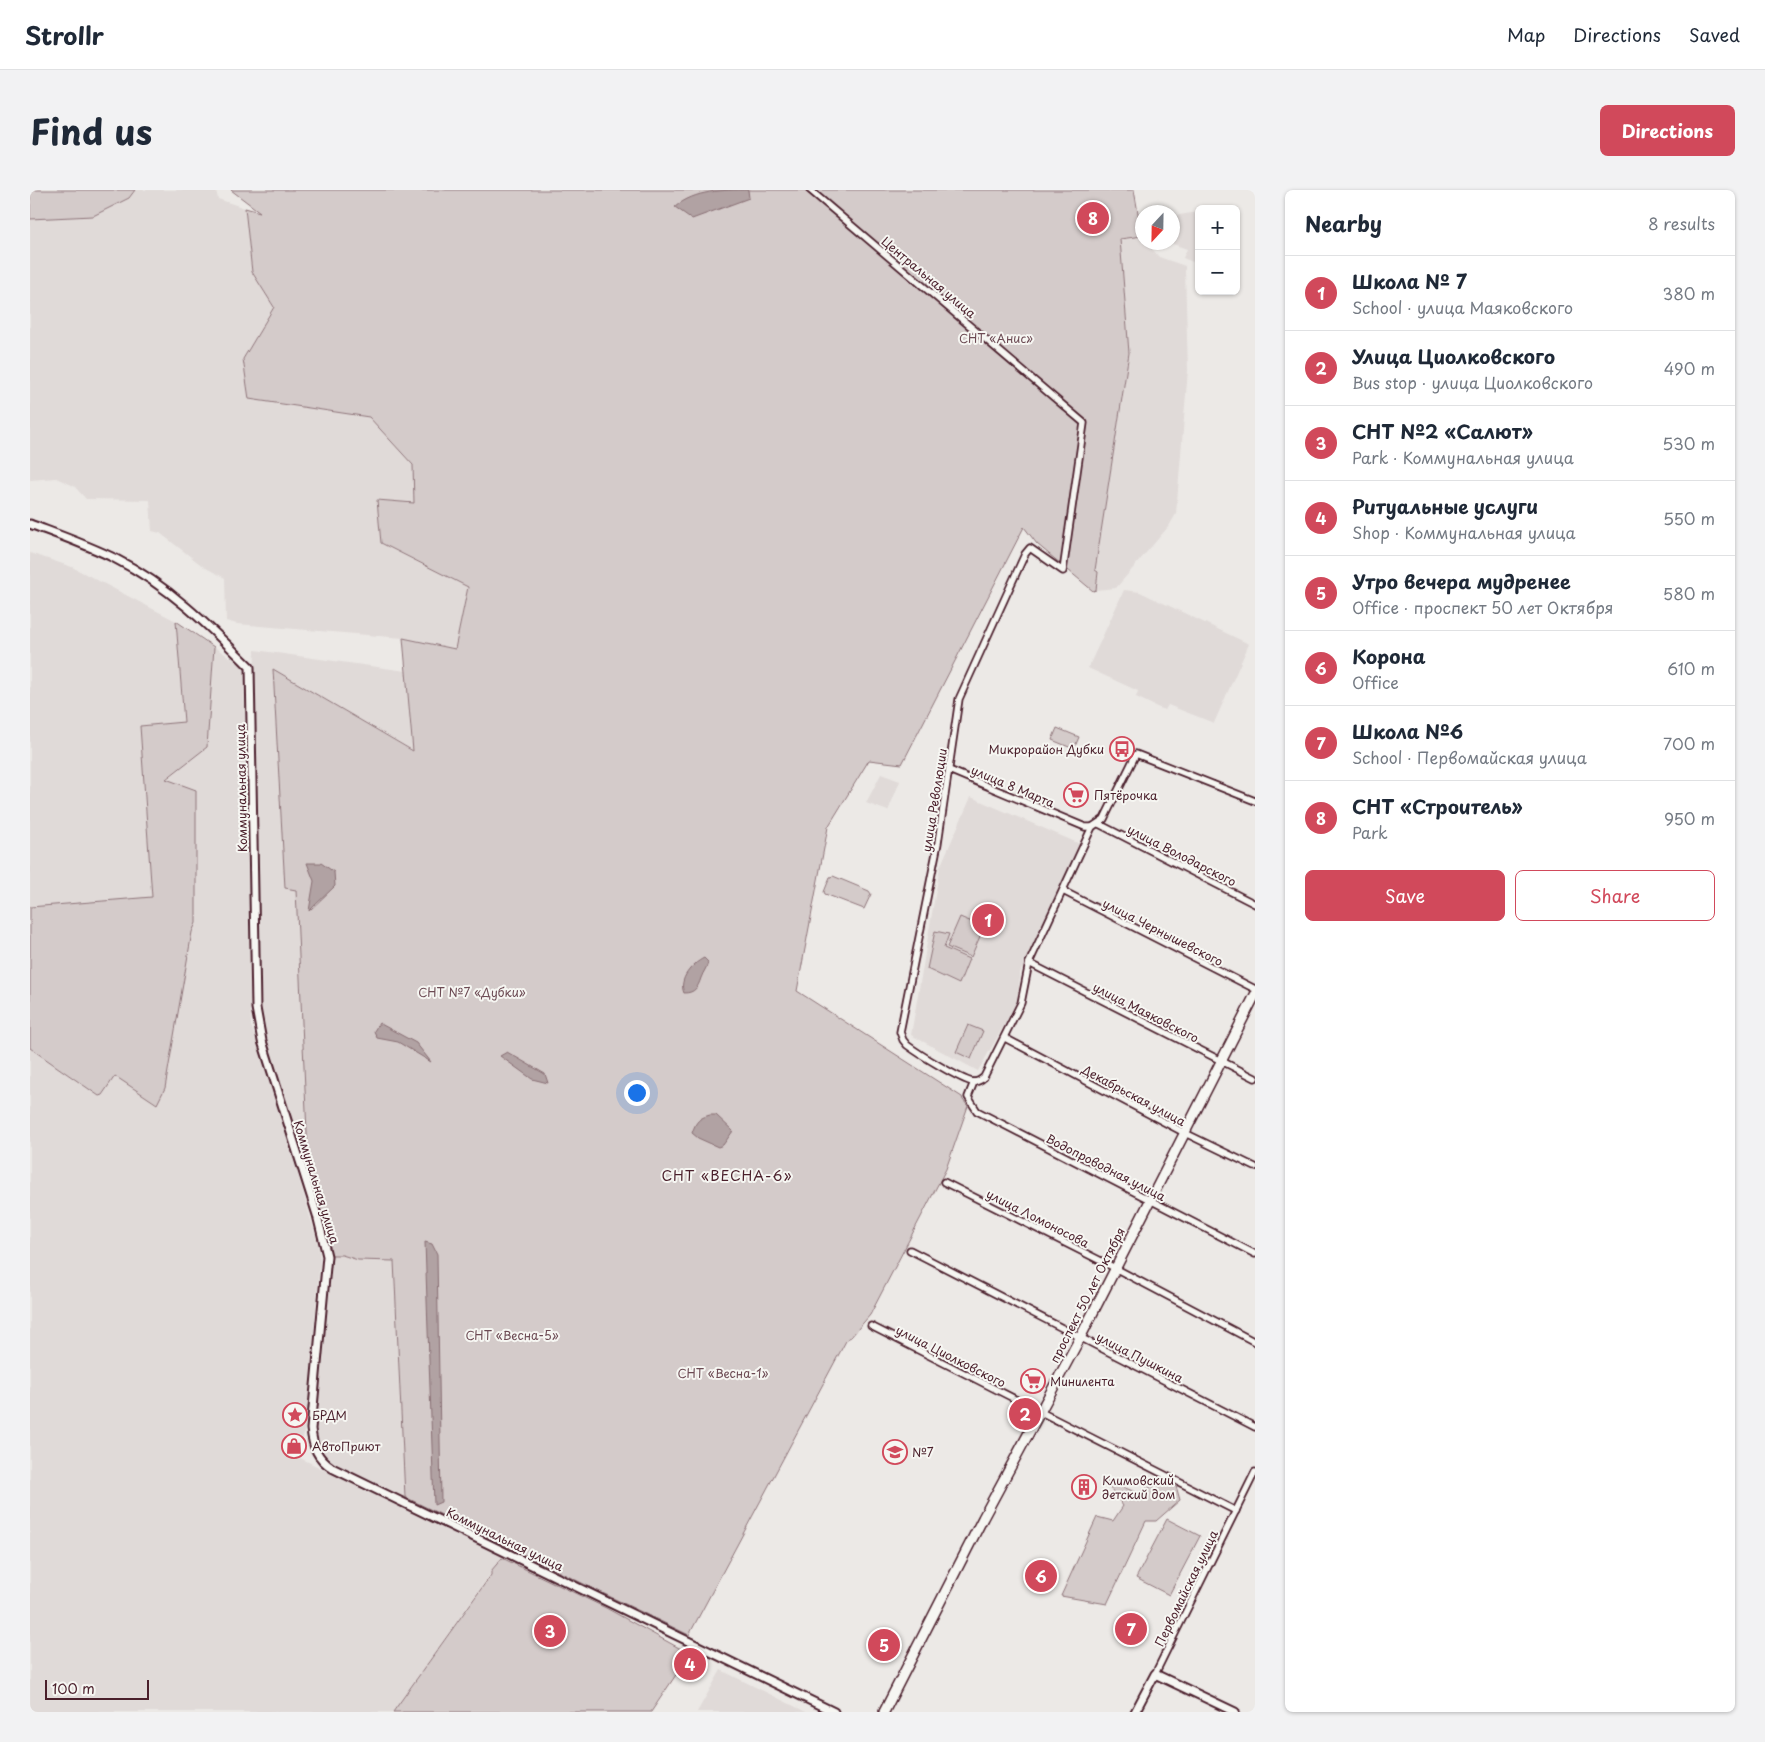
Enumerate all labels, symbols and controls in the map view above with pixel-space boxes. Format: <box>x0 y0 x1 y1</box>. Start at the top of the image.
text: Strollr <box>25 17 104 53</box>
text: Map <box>1507 21 1545 48</box>
text: Directions <box>1573 21 1661 48</box>
text: Saved <box>1689 21 1740 48</box>
text: Find us <box>30 104 152 157</box>
button: Directions <box>1600 105 1735 156</box>
pin: 8 <box>1077 199 1109 237</box>
north arrow <box>1135 205 1180 250</box>
map controls <box>1195 205 1240 295</box>
button: + <box>1195 205 1240 250</box>
text: Nearby <box>1305 207 1382 239</box>
text: 8 results <box>1648 211 1715 235</box>
street label: Центральная улица <box>878 232 980 322</box>
button: − <box>1195 250 1240 295</box>
text: Школа № 7 <box>1352 267 1467 295</box>
text: 1 <box>1317 281 1325 305</box>
text: 380 m <box>1663 281 1715 305</box>
text: School · улица Маяковского <box>1352 295 1573 319</box>
park label: СНТ «Анис» <box>959 329 1033 347</box>
text: Улица Циолковского <box>1352 342 1555 370</box>
text: 2 <box>1315 356 1327 380</box>
text: 490 m <box>1664 356 1715 380</box>
text: Bus stop · улица Циолковского <box>1352 370 1593 394</box>
text: СНТ №2 «Салют» <box>1352 417 1533 445</box>
text: 3 <box>1316 431 1326 455</box>
text: 530 m <box>1662 431 1715 455</box>
text: Park · Коммунальная улица <box>1352 445 1574 469</box>
text: Ритуальные услуги <box>1352 492 1538 520</box>
text: 4 <box>1316 506 1326 530</box>
text: 550 m <box>1663 506 1715 530</box>
text: Shop · Коммунальная улица <box>1352 520 1576 544</box>
text: Утро вечера мудренее <box>1352 567 1571 595</box>
text: 5 <box>1316 581 1326 605</box>
text: 580 m <box>1663 581 1715 605</box>
text: Office · проспект 50 лет Октября <box>1352 595 1613 619</box>
text: Корона <box>1352 642 1426 670</box>
text: 6 <box>1315 656 1327 680</box>
text: 610 m <box>1667 656 1715 680</box>
text: Office <box>1352 670 1399 694</box>
text: Школа №6 <box>1352 717 1463 745</box>
street label: Коммунальная улица <box>231 723 251 852</box>
text: 7 <box>1316 731 1326 755</box>
text: 700 m <box>1663 731 1715 755</box>
bus stop icon: Микрорайон Дубки <box>1109 736 1135 762</box>
place label: Микрорайон Дубки <box>988 740 1104 758</box>
text: School · Первомайская улица <box>1352 745 1587 769</box>
street label: улица Революции <box>917 747 951 853</box>
street label: улица 8 Марта <box>969 760 1058 812</box>
supermarket icon: Пятёрочка <box>1063 782 1089 808</box>
place label: Пятёрочка <box>1094 786 1158 804</box>
text: СНТ «Строитель» <box>1352 792 1523 820</box>
text: 8 <box>1316 806 1326 830</box>
text: 950 m <box>1664 806 1715 830</box>
street label: улица Володарского <box>1124 820 1240 890</box>
text: Park <box>1352 820 1388 844</box>
button: Save <box>1305 870 1505 921</box>
button: Share <box>1515 870 1715 921</box>
street label: улица Чернышевского <box>1100 894 1227 970</box>
pin: 1 <box>972 901 1004 939</box>
street label: улица Маяковского <box>1090 977 1202 1047</box>
park label: СНТ №7 «Дубки» <box>418 983 526 1001</box>
street label: Декабрьская улица <box>1078 1060 1189 1130</box>
your location <box>624 1080 650 1106</box>
street label: Коммунальная улица <box>290 1118 345 1246</box>
street label: Водопроводная улица <box>1043 1129 1169 1205</box>
district label: СНТ «ВЕСНА-6» <box>662 1165 792 1186</box>
street label: улица Ломоносова <box>984 1184 1093 1252</box>
street label: проспект 50 лет Октября <box>1045 1224 1129 1366</box>
street label: улица Циолковского <box>893 1320 1009 1392</box>
park label: СНТ «Весна-5» <box>465 1326 559 1344</box>
street label: улица Пушкина <box>1093 1327 1187 1387</box>
park label: СНТ «Весна-1» <box>678 1364 769 1382</box>
supermarket icon: Минилента <box>1020 1368 1046 1394</box>
place label: Минилента <box>1050 1372 1115 1390</box>
pin: 2 <box>1009 1395 1041 1433</box>
place icon: БРДМ <box>282 1402 308 1428</box>
place label: БРДМ <box>312 1406 347 1424</box>
shop icon: АвтоПриют <box>281 1433 307 1459</box>
place label: АвтоПриют <box>312 1437 381 1455</box>
school or university icon: №7 <box>882 1439 908 1465</box>
place label: №7 <box>912 1443 934 1461</box>
place label: Климовский детский дом <box>1102 1471 1175 1503</box>
building icon: Климовский детский дом <box>1071 1474 1097 1500</box>
street label: Коммунальная улица <box>443 1503 567 1575</box>
street label: Первомайская улица <box>1150 1526 1222 1649</box>
pin: 6 <box>1025 1557 1057 1595</box>
pin: 7 <box>1115 1610 1147 1648</box>
pin: 3 <box>534 1612 566 1650</box>
pin: 5 <box>868 1626 900 1664</box>
pin: 4 <box>674 1645 706 1683</box>
scale bar <box>45 1677 149 1700</box>
text: 100 m <box>52 1678 95 1699</box>

